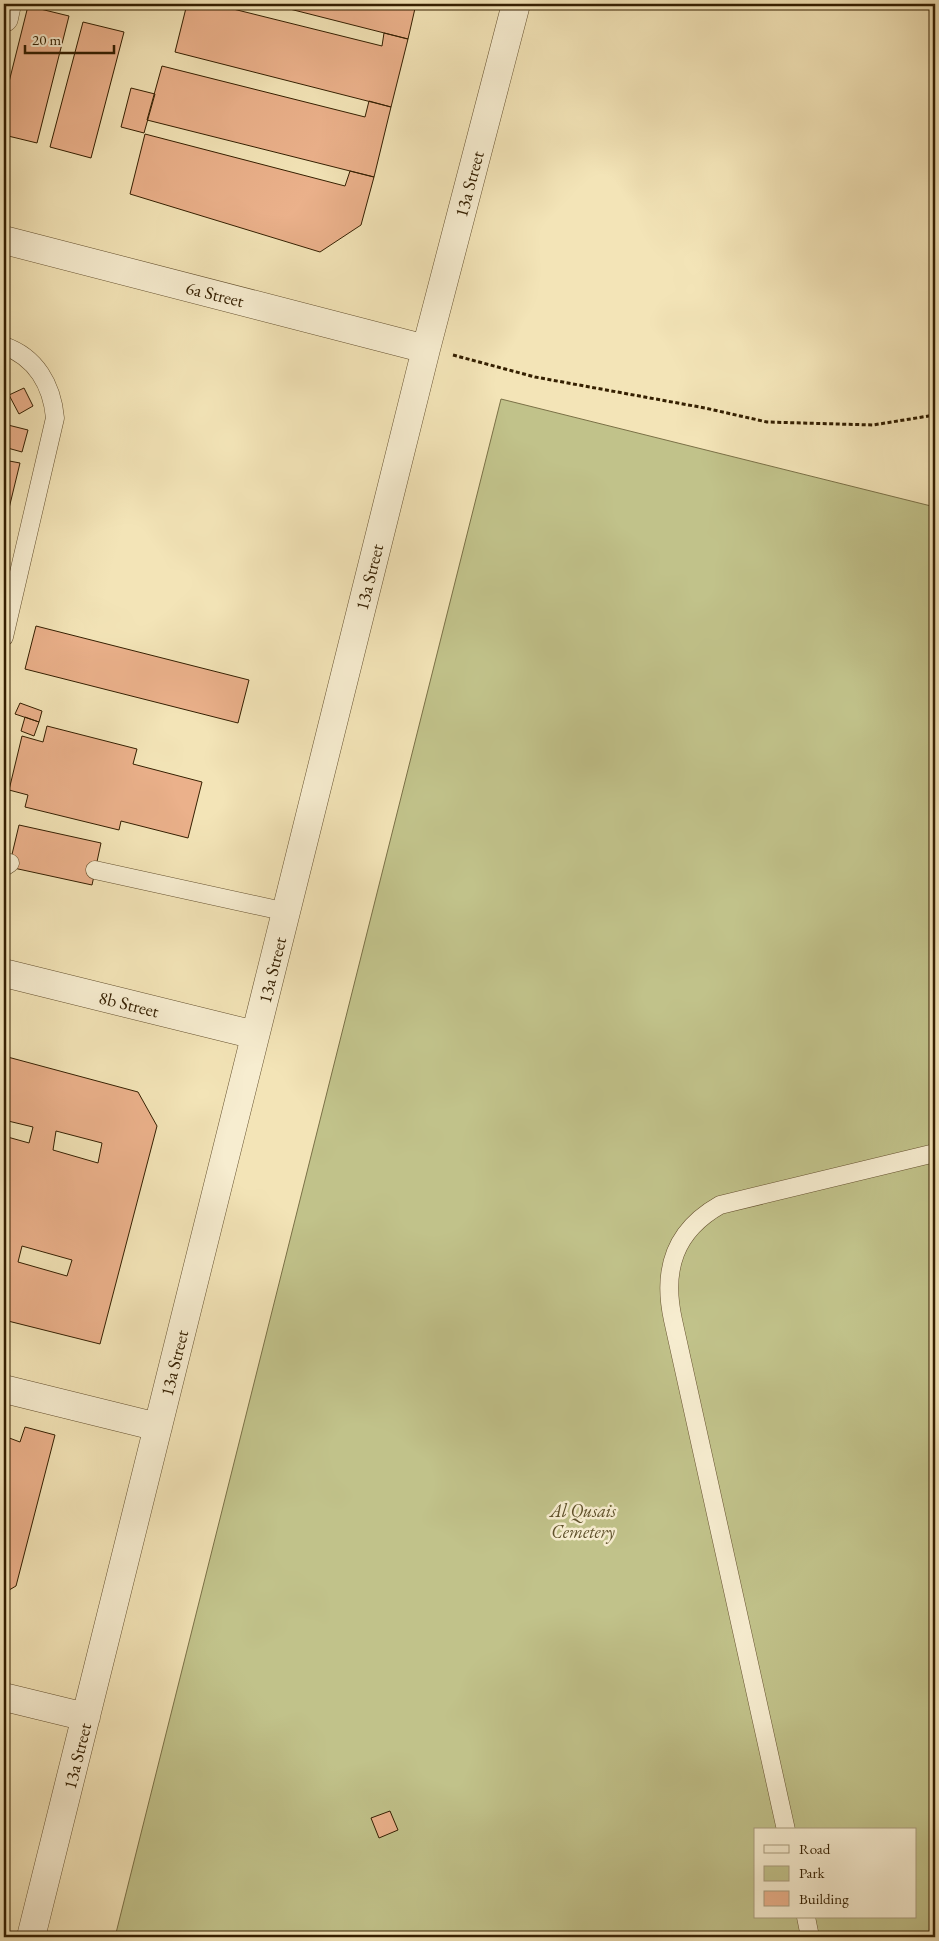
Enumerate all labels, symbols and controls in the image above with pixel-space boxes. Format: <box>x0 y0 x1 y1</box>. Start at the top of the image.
scale bar <box>25 22 114 54</box>
text: 20 m <box>32 30 61 49</box>
street label: 13a Street <box>449 148 489 220</box>
street label: 6a Street <box>184 276 247 312</box>
street label: 13a Street <box>350 541 388 613</box>
street label: 13a Street <box>253 934 291 1006</box>
street label: 8b Street <box>97 985 162 1023</box>
street label: 13a Street <box>155 1327 193 1399</box>
park label: Al Qusais Cemetery <box>548 1499 617 1544</box>
street label: 13a Street <box>58 1720 96 1792</box>
legend <box>754 1828 916 1918</box>
text: Road <box>799 1839 831 1858</box>
text: Park <box>799 1863 826 1882</box>
text: Building <box>799 1889 849 1908</box>

